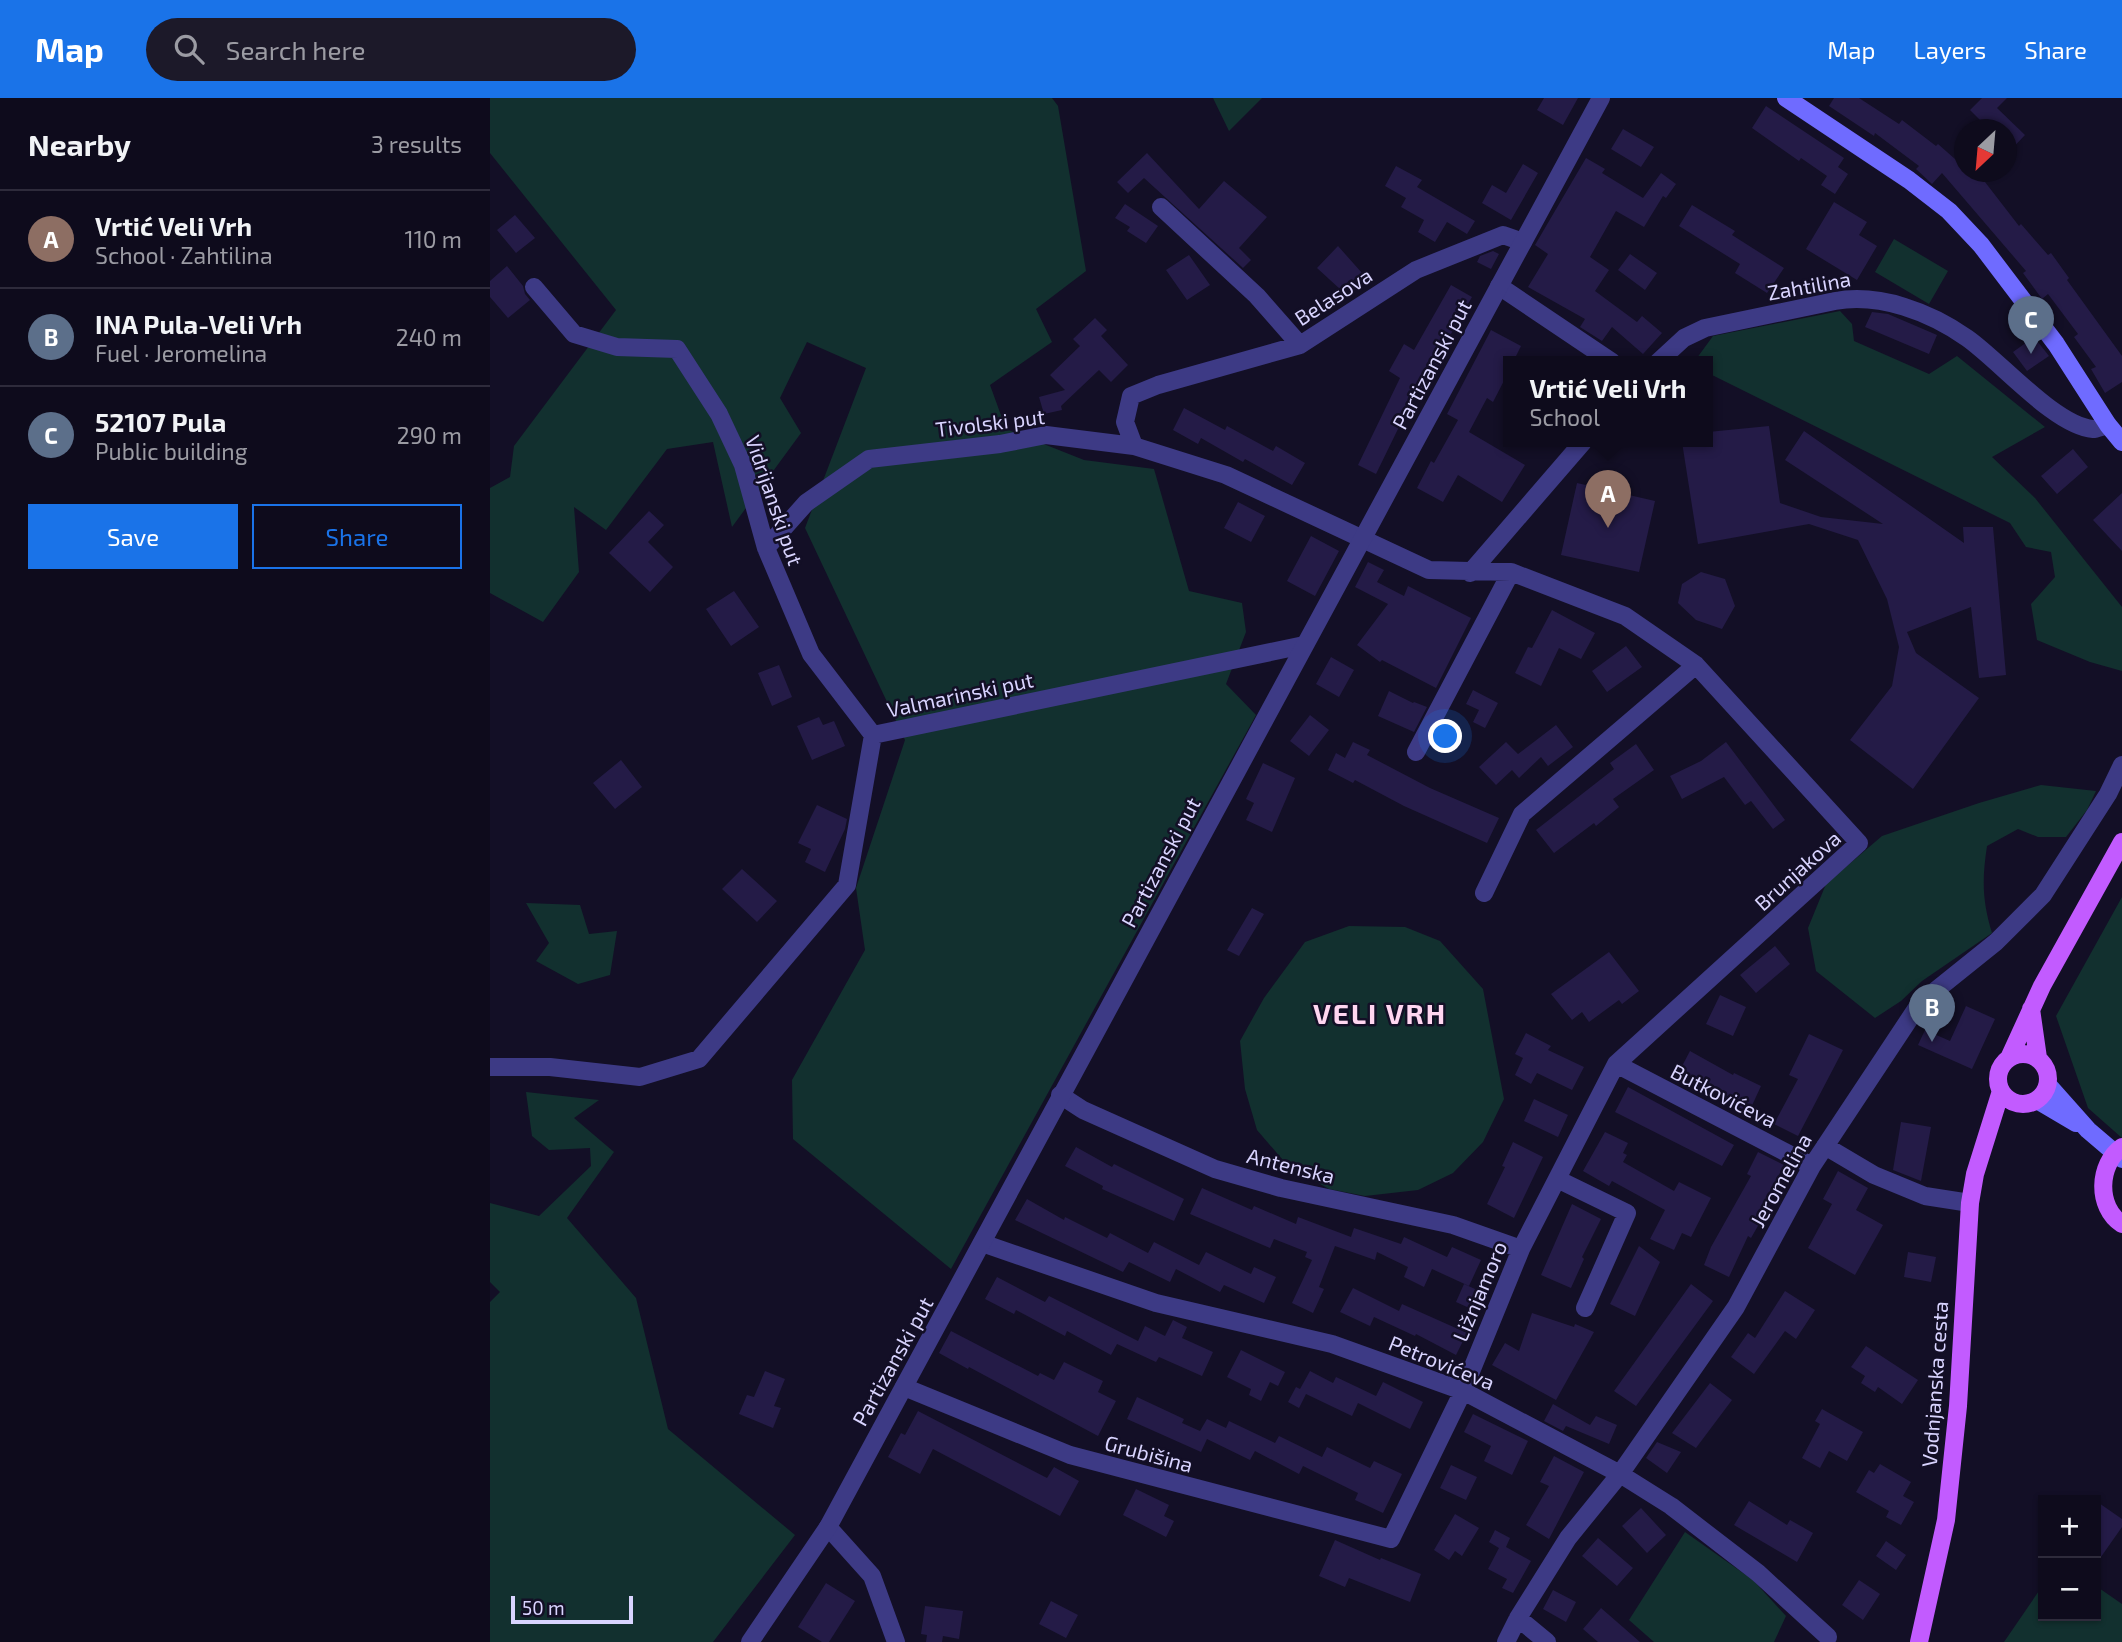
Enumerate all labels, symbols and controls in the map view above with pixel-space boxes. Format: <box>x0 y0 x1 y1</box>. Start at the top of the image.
search box <box>146 18 636 81</box>
text: Map <box>35 29 104 69</box>
icon: search <box>170 30 208 68</box>
text: Search here <box>226 34 365 65</box>
text: Map <box>1827 35 1875 64</box>
text: Layers <box>1913 35 1986 64</box>
text: Share <box>2024 35 2087 64</box>
north arrow <box>1954 119 2017 182</box>
text: Nearby <box>28 126 131 162</box>
text: 3 results <box>371 130 462 158</box>
text: Vrtić Veli Vrh <box>95 210 252 241</box>
text: A <box>43 225 59 253</box>
text: 110 m <box>405 225 462 253</box>
text: School · Zahtilina <box>95 241 273 269</box>
street label: Belasova <box>1290 262 1376 330</box>
street label: Zahtilina <box>1765 265 1853 305</box>
street label: Partizanski put <box>1386 295 1476 433</box>
pin: C <box>2008 296 2054 354</box>
text: INA Pula-Veli Vrh <box>95 308 302 339</box>
text: B <box>44 323 58 351</box>
text: 240 m <box>396 323 462 351</box>
text: Fuel · Jeromelina <box>95 339 267 367</box>
popup <box>1503 356 1713 447</box>
text: Vrtić Veli Vrh <box>1529 372 1687 403</box>
street label: Tivolski put <box>934 403 1046 441</box>
text: School <box>1529 403 1600 431</box>
text: 52107 Pula <box>95 406 226 437</box>
text: C <box>44 421 58 449</box>
text: 290 m <box>397 421 462 449</box>
street label: Vidrijanski put <box>740 432 809 569</box>
text: Public building <box>95 437 248 465</box>
pin: A <box>1585 470 1631 528</box>
button: Save <box>28 504 238 569</box>
button: Share <box>252 504 462 569</box>
street label: Valmarinski put <box>884 666 1036 722</box>
your location <box>1428 719 1462 753</box>
street label: Partizanski put <box>1115 793 1205 931</box>
street label: Brunjakova <box>1749 825 1846 916</box>
pin: B <box>1909 984 1955 1042</box>
district label: VELI VRH <box>1313 996 1447 1030</box>
street label: Butkovićeva <box>1667 1058 1781 1132</box>
street label: Jeromelina <box>1744 1129 1816 1231</box>
street label: Antenska <box>1244 1142 1338 1188</box>
street label: Ližnjamoro <box>1447 1237 1512 1345</box>
street label: Partizanski put <box>846 1292 938 1430</box>
street label: Vodnjanska cesta <box>1916 1300 1953 1468</box>
street label: Petrovićeva <box>1386 1329 1498 1395</box>
street label: Grubišina <box>1102 1429 1196 1477</box>
map controls <box>2038 1495 2101 1621</box>
button: + <box>2038 1495 2101 1558</box>
button: − <box>2038 1558 2101 1621</box>
scale bar <box>511 1593 634 1625</box>
text: 50 m <box>522 1596 565 1619</box>

